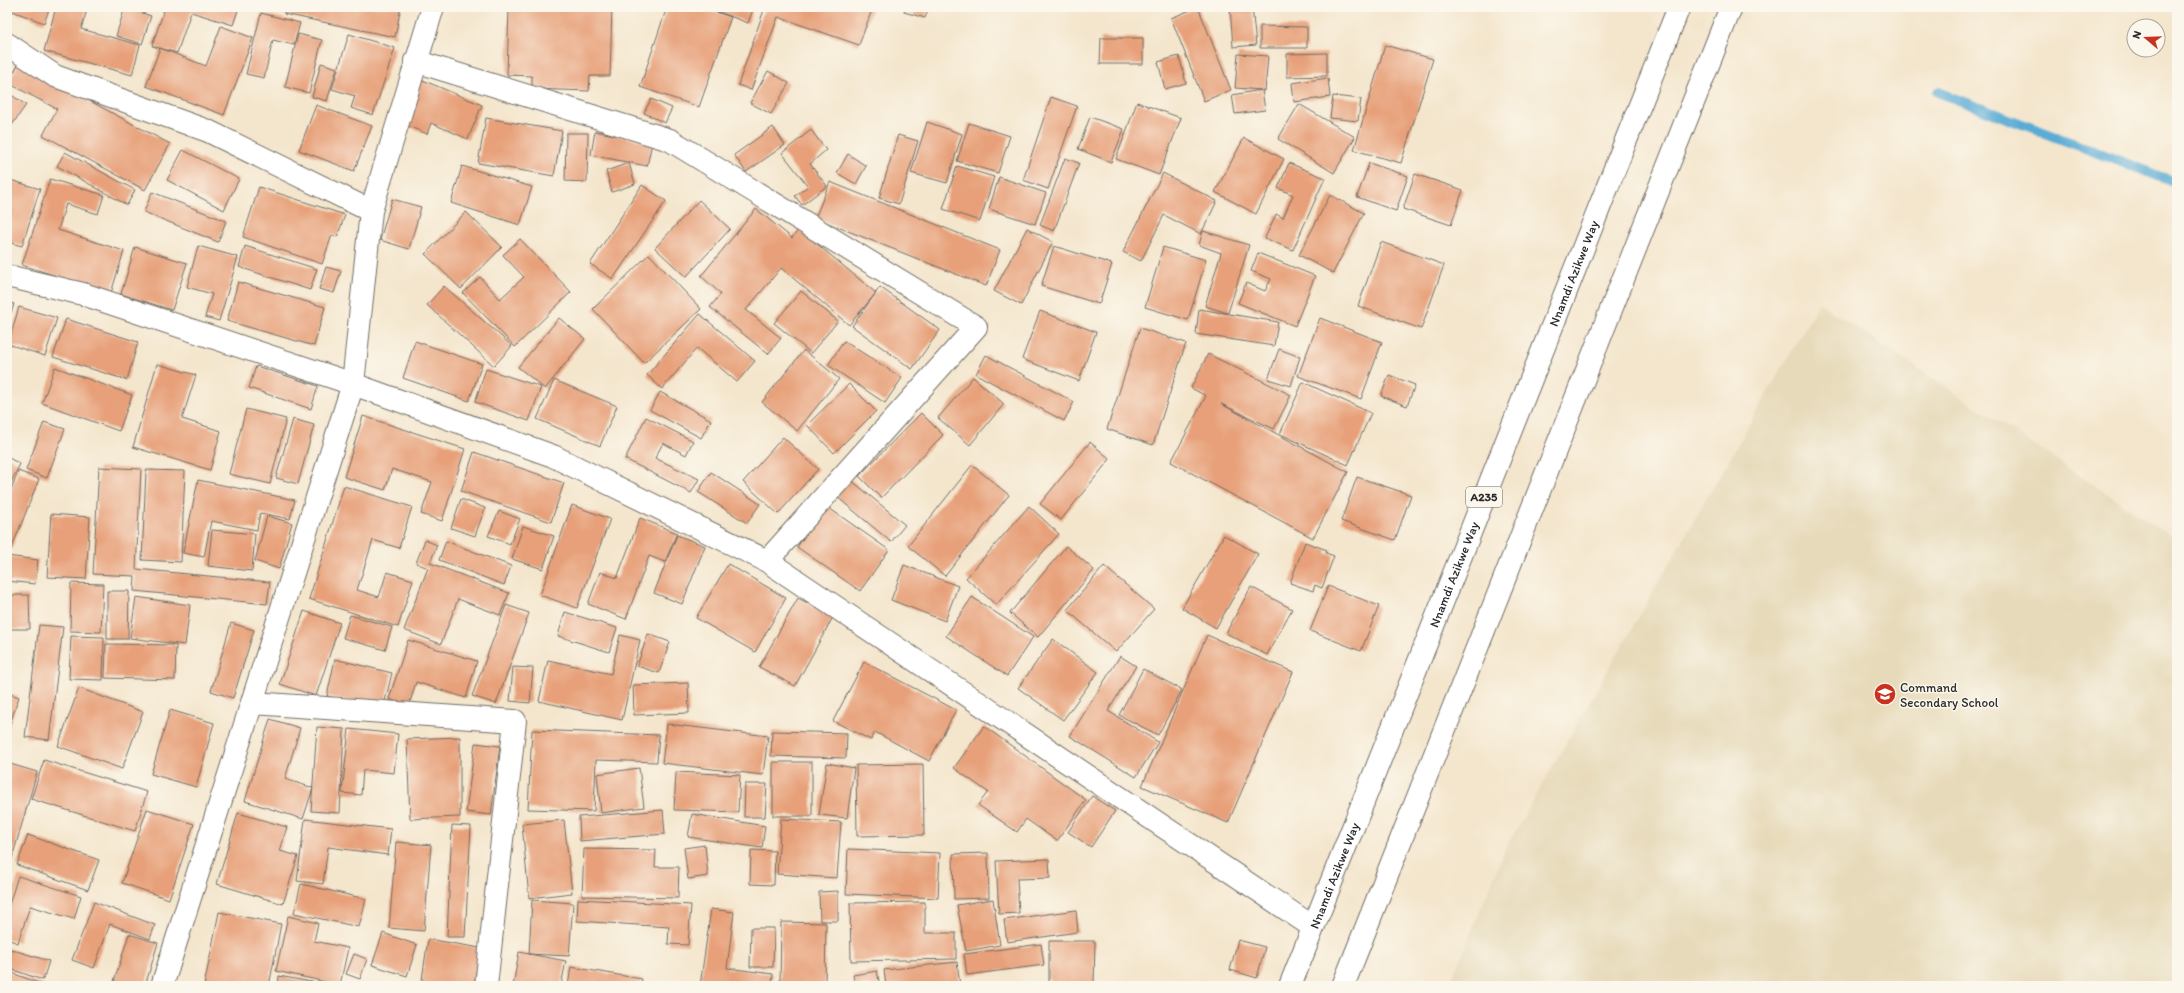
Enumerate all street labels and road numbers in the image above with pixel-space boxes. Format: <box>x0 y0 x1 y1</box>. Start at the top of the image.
street label: Nnamdi Azikwe Way <box>1545 218 1601 328</box>
road number: A235 <box>1466 487 1502 507</box>
street label: Nnamdi Azikwe Way <box>1426 519 1481 629</box>
street label: Nnamdi Azikwe Way <box>1306 820 1362 931</box>

